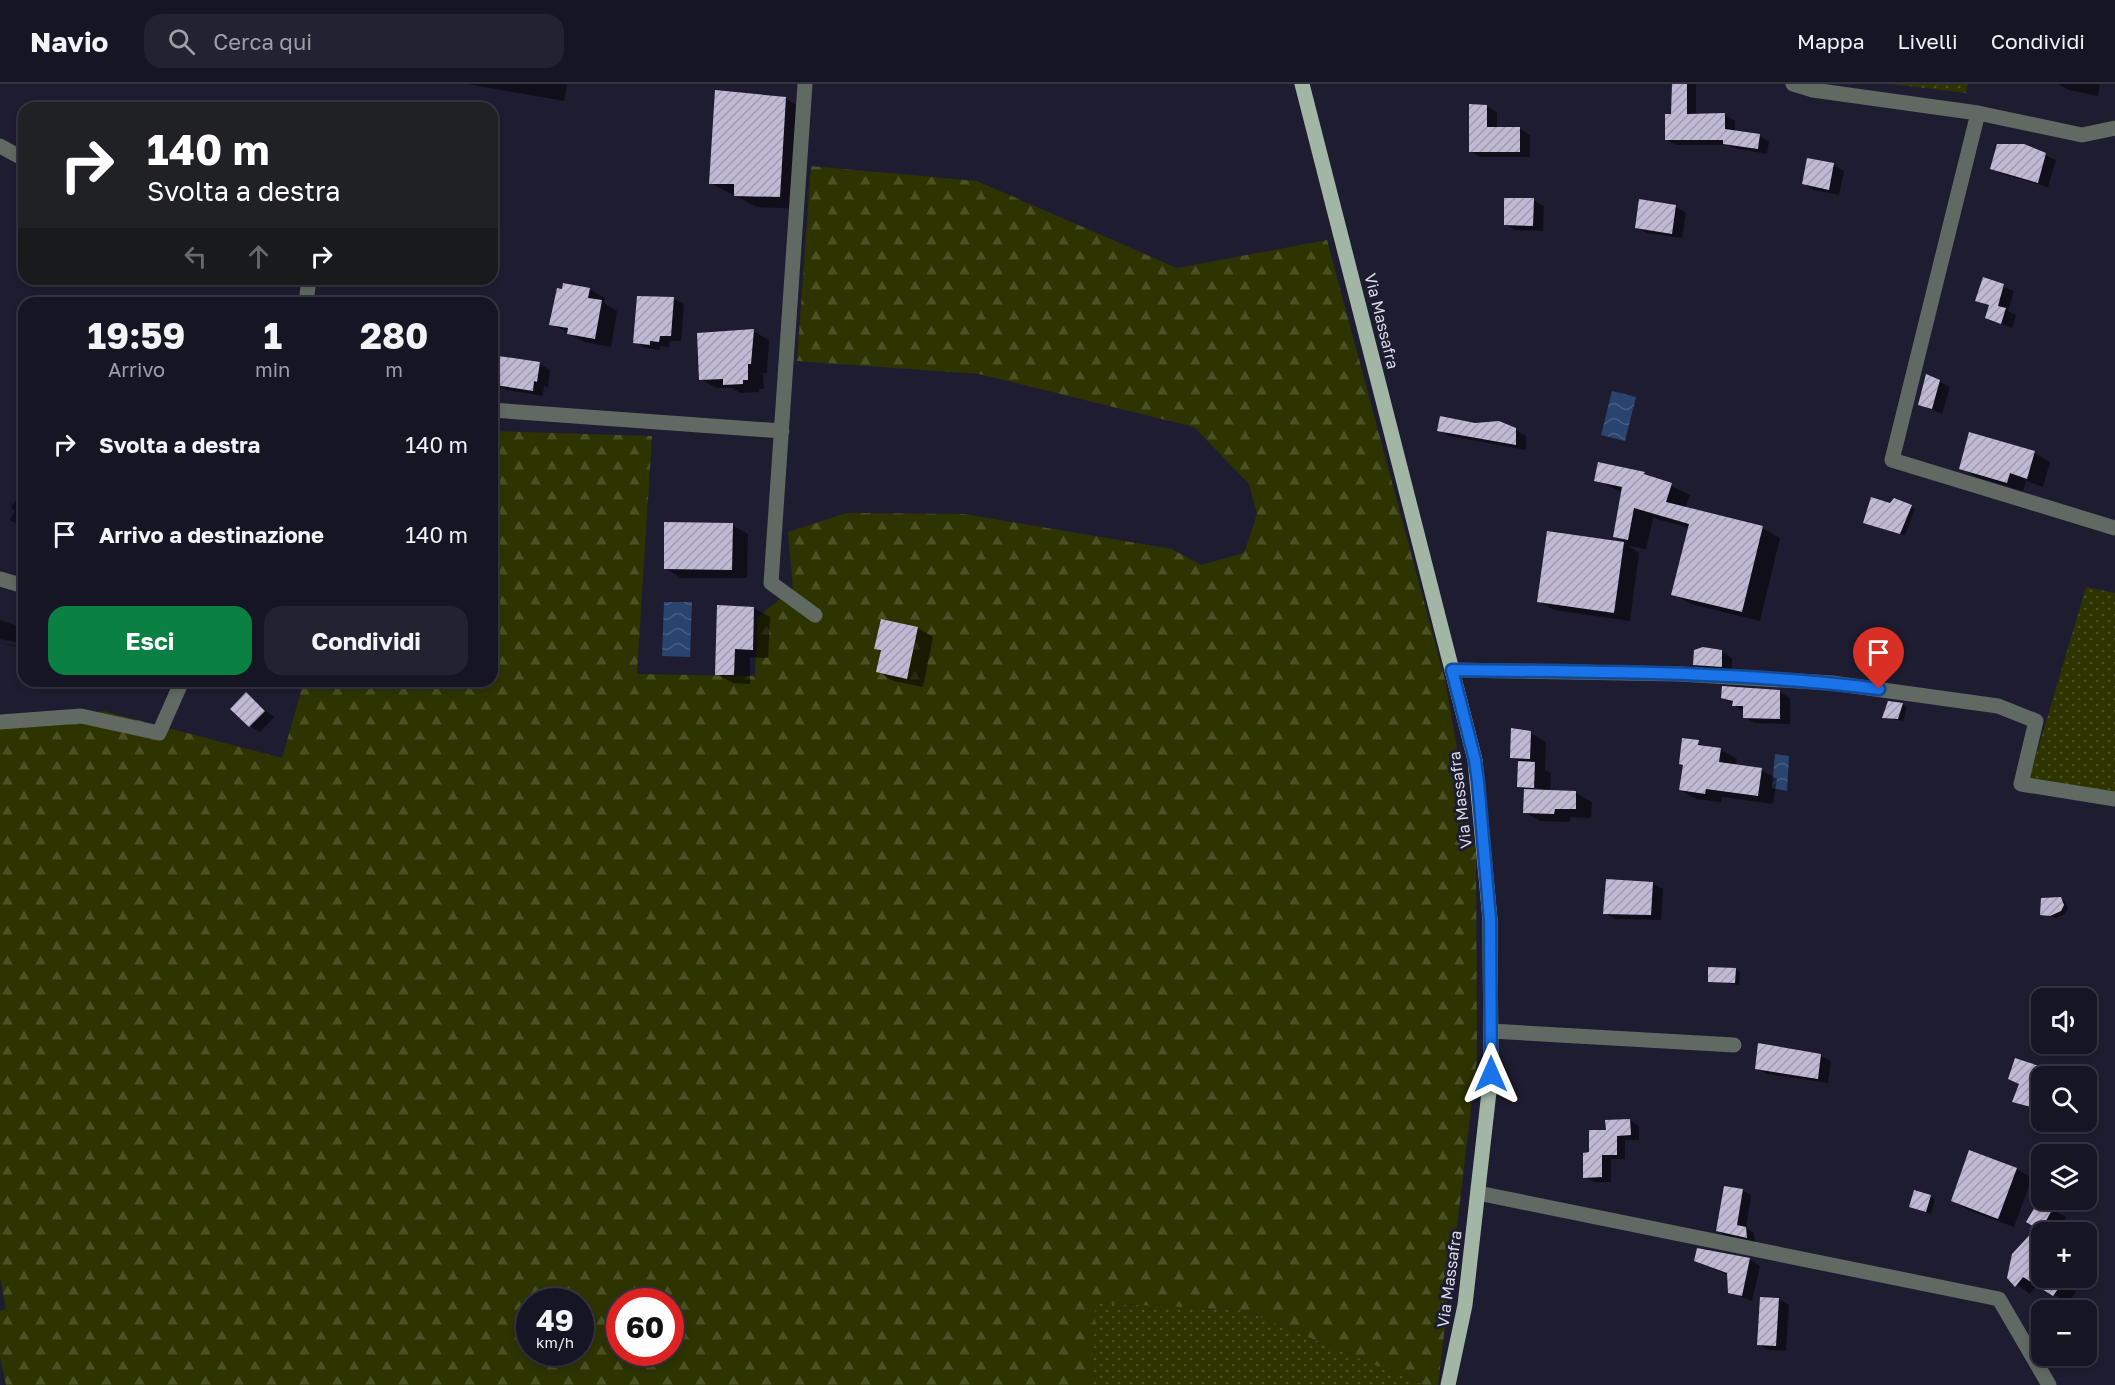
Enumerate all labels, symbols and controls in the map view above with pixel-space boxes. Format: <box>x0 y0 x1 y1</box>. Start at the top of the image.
search box <box>144 14 564 68</box>
text: Navio <box>30 25 108 58</box>
icon: search <box>165 25 198 58</box>
text: Cerca qui <box>213 28 312 55</box>
text: Mappa <box>1797 28 1865 54</box>
text: Livelli <box>1898 28 1958 54</box>
text: Condividi <box>1991 28 2085 54</box>
text: 140 m <box>147 124 269 174</box>
icon: right <box>48 126 126 204</box>
text: Svolta a destra <box>147 175 341 207</box>
icon: left <box>179 240 212 273</box>
icon: ahead <box>242 240 275 273</box>
icon: right <box>305 240 338 273</box>
street label: Via Massafra <box>1360 271 1404 371</box>
text: 19:59 <box>88 314 185 357</box>
text: 1 <box>263 314 282 357</box>
text: 280 <box>360 314 428 357</box>
text: Arrivo <box>108 357 165 381</box>
text: min <box>255 357 290 381</box>
text: m <box>385 357 403 381</box>
icon: right <box>48 428 81 461</box>
text: Svolta a destra <box>99 431 260 458</box>
text: 140 m <box>405 431 468 458</box>
icon: arrive <box>48 518 81 551</box>
text: Arrivo a destinazione <box>99 521 324 548</box>
text: 140 m <box>405 521 468 548</box>
button: Esci <box>48 606 252 675</box>
button: Condividi <box>264 606 468 675</box>
pin <box>1853 627 1904 689</box>
icon: arrive <box>1862 636 1895 669</box>
street label: Via Massafra <box>1444 750 1476 850</box>
map controls <box>2031 988 2097 1366</box>
button: sound <box>2031 988 2097 1054</box>
position arrow <box>1459 1042 1523 1106</box>
button: search <box>2031 1066 2097 1132</box>
button: layers <box>2031 1144 2097 1210</box>
button: + <box>2031 1222 2097 1288</box>
street label: Via Massafra <box>1432 1229 1466 1329</box>
speed limit sign: 60 <box>606 1288 684 1366</box>
button: − <box>2031 1300 2097 1366</box>
text: 49 <box>536 1302 574 1338</box>
text: km/h <box>536 1333 574 1351</box>

